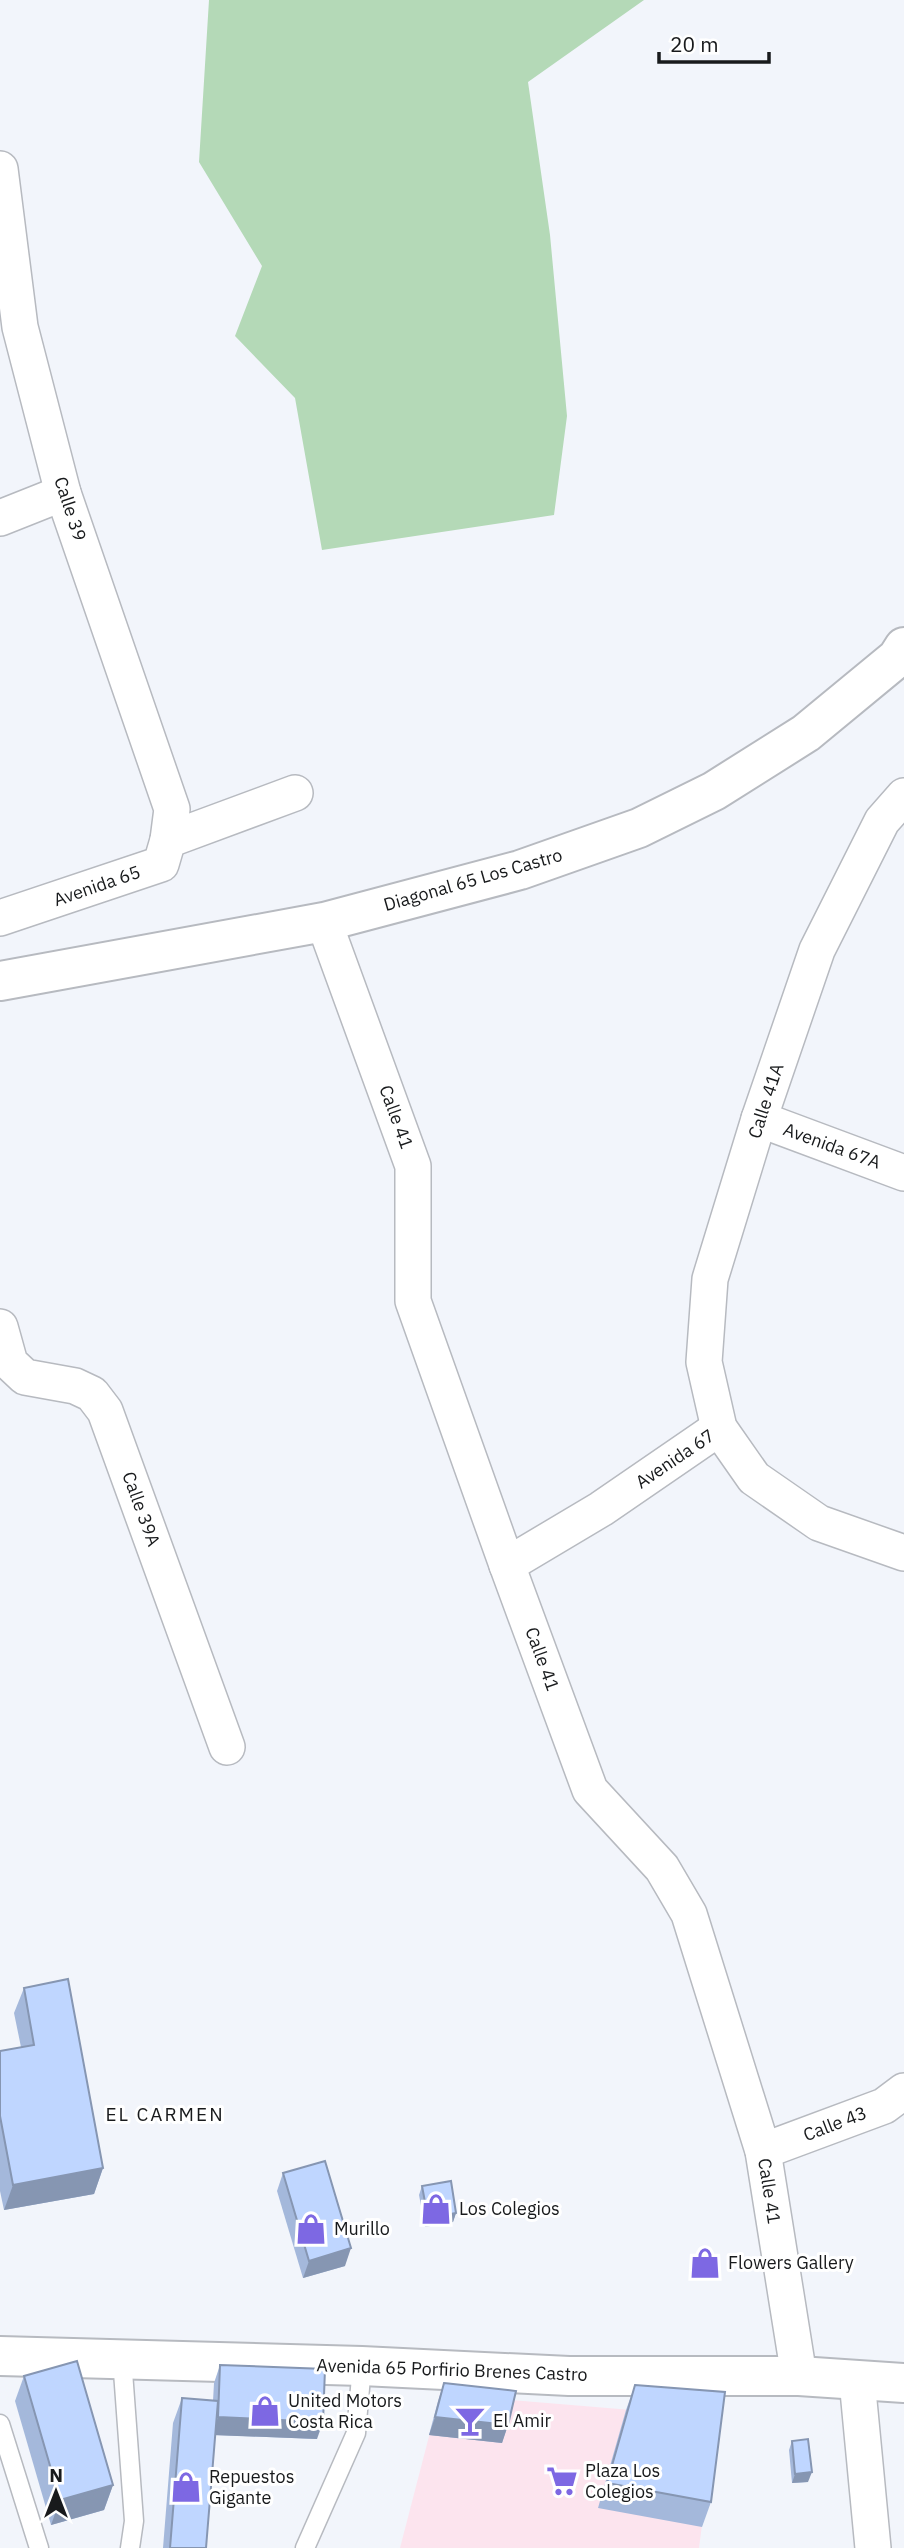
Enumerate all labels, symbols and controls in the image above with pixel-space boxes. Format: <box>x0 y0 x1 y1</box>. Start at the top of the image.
scale bar <box>659 21 769 65</box>
text: 20 m <box>670 30 719 58</box>
street label: Calle 39 <box>49 474 92 544</box>
street label: Diagonal 65 Los Castro <box>381 843 565 916</box>
street label: Avenida 65 <box>50 860 143 911</box>
street label: Calle 41A <box>743 1060 789 1141</box>
street label: Calle 41 <box>374 1082 419 1152</box>
street label: Avenida 67A <box>780 1117 884 1174</box>
street label: Avenida 67 <box>631 1424 719 1493</box>
street label: Calle 39A <box>117 1468 166 1550</box>
street label: Calle 41 <box>520 1624 565 1694</box>
street label: Calle 43 <box>800 2101 870 2146</box>
district label: EL CARMEN <box>105 2102 225 2126</box>
street label: Calle 41 <box>753 2156 786 2225</box>
shop icon: Los Colegios <box>419 2192 453 2226</box>
place label: Los Colegios <box>459 2197 560 2220</box>
shop icon: Murillo <box>294 2212 328 2246</box>
place label: Murillo <box>334 2217 390 2240</box>
shop icon: Flowers Gallery <box>688 2246 722 2280</box>
place label: Flowers Gallery <box>728 2251 854 2274</box>
street label: Avenida 65 Porfirio Brenes Castro <box>316 2353 588 2386</box>
place label: United Motors Costa Rica <box>288 2389 402 2433</box>
shop icon: United Motors Costa Rica <box>248 2394 282 2428</box>
bar icon: El Amir <box>453 2404 487 2438</box>
place label: El Amir <box>493 2409 551 2432</box>
north arrow <box>21 2457 91 2527</box>
place label: Plaza Los Colegios <box>585 2459 660 2503</box>
text: N <box>49 2463 63 2487</box>
supermarket icon: Plaza Los Colegios <box>545 2464 579 2498</box>
place label: Repuestos Gigante <box>209 2465 294 2509</box>
shop icon: Repuestos Gigante <box>169 2470 203 2504</box>

